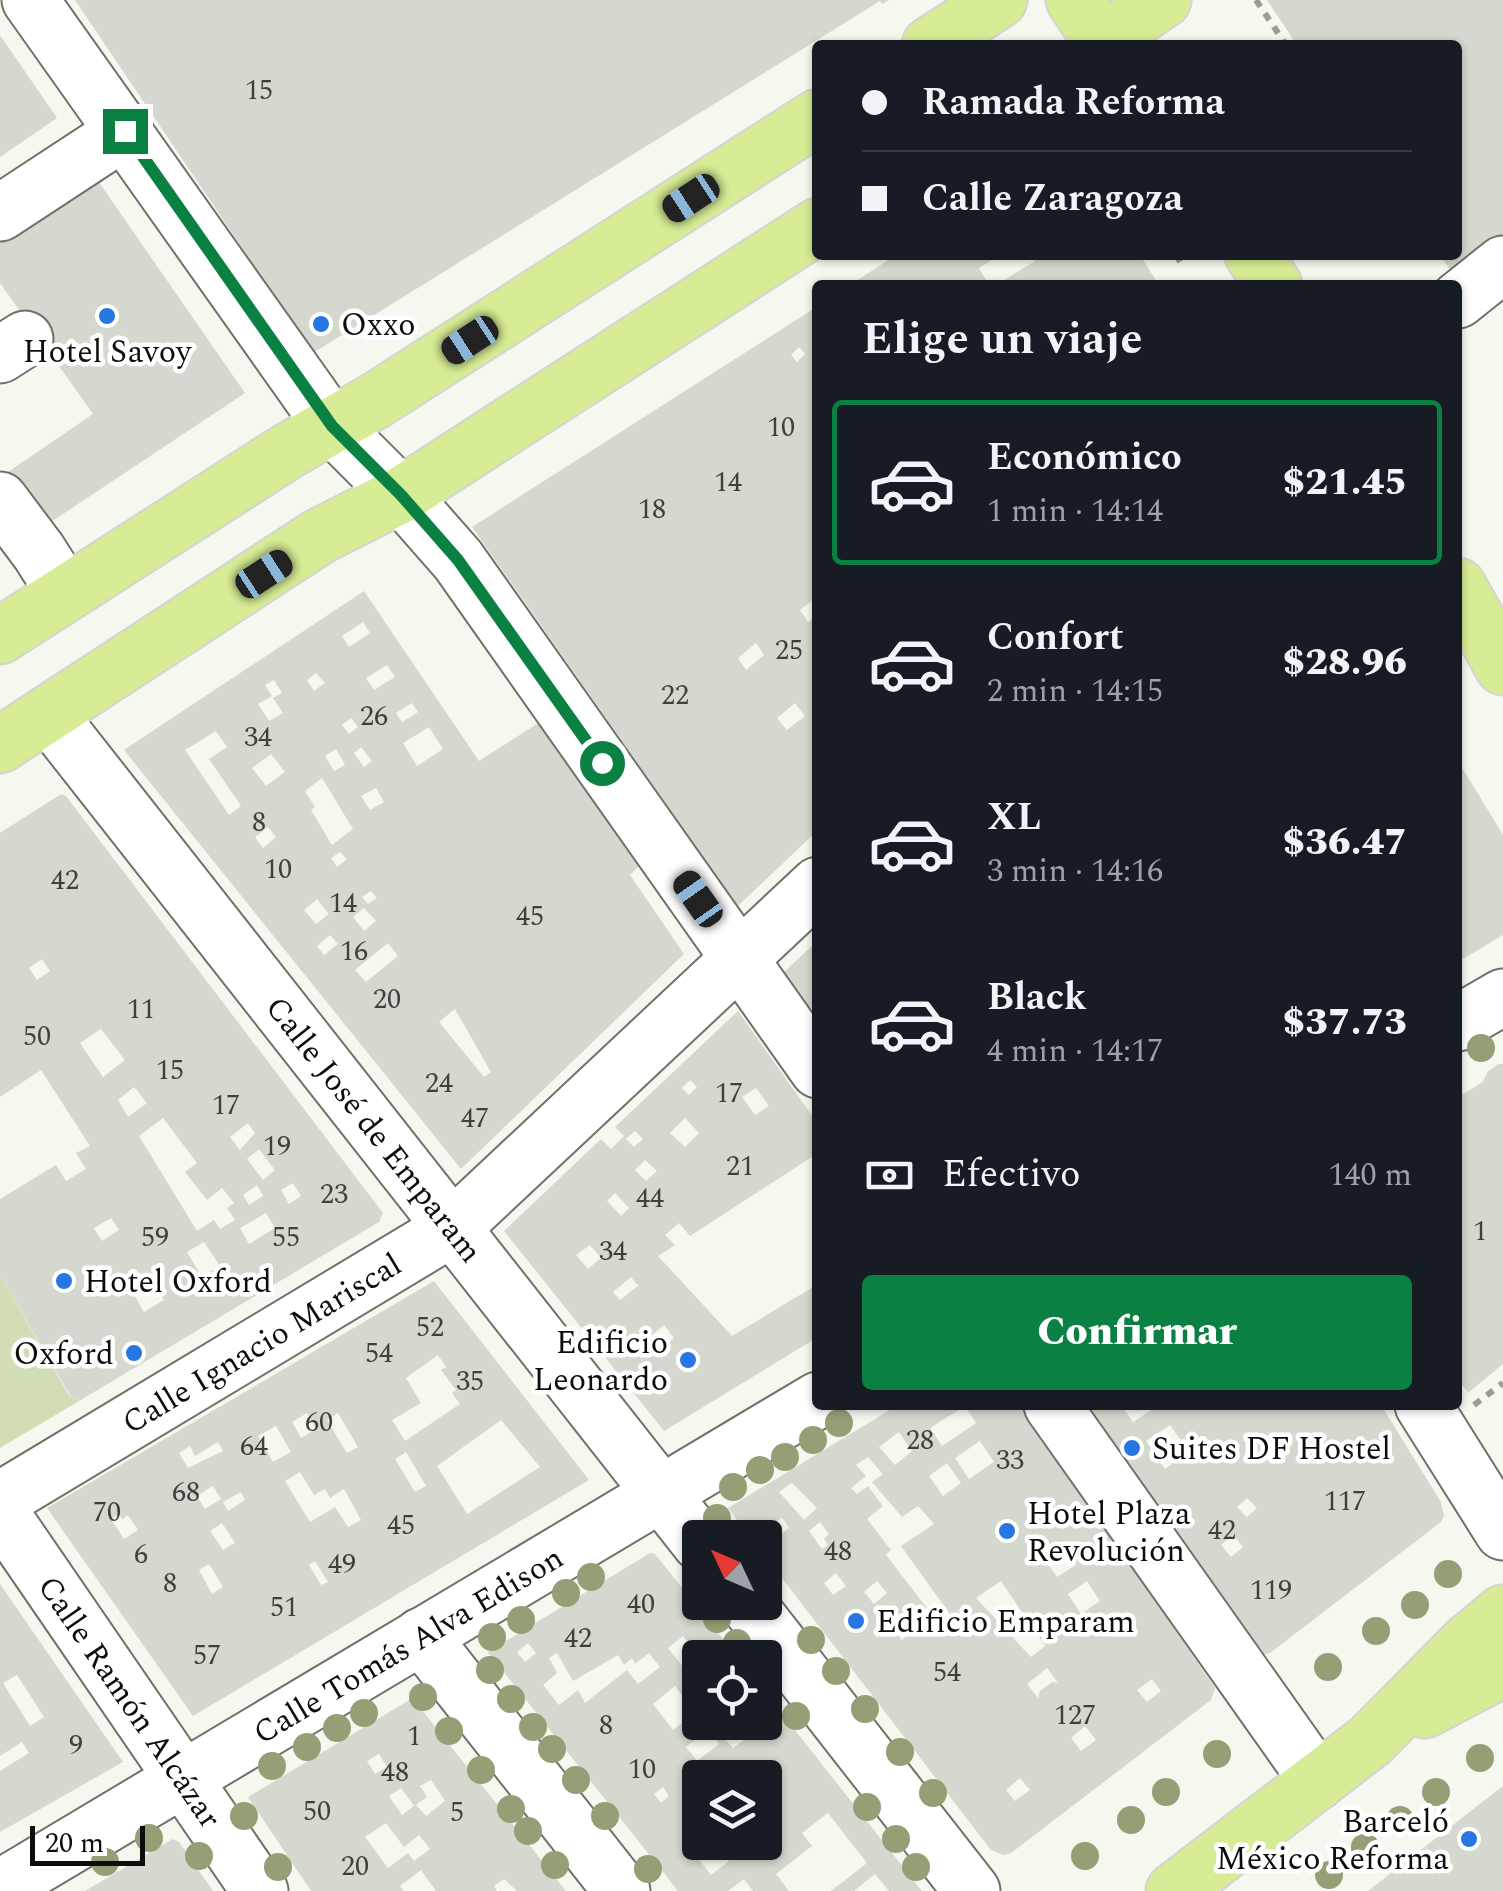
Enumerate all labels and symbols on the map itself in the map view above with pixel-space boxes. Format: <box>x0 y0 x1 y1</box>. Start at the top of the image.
house number: 15 <box>245 69 273 112</box>
route end <box>103 109 148 154</box>
car <box>658 169 724 227</box>
place label: Oxxo <box>341 301 416 350</box>
marker: Hotel Savoy <box>96 305 118 327</box>
car <box>437 311 503 369</box>
marker: Oxxo <box>310 313 332 335</box>
place label: Hotel Savoy <box>23 328 193 377</box>
house number: 10 <box>767 406 795 449</box>
house number: 14 <box>714 461 742 504</box>
house number: 18 <box>638 488 666 531</box>
car <box>231 545 297 603</box>
house number: 25 <box>775 629 803 672</box>
house number: 22 <box>661 674 689 717</box>
house number: 26 <box>360 695 388 738</box>
house number: 34 <box>244 716 272 759</box>
route start <box>580 741 625 786</box>
house number: 8 <box>252 801 266 844</box>
house number: 10 <box>264 848 292 891</box>
house number: 42 <box>51 859 79 902</box>
car <box>669 866 727 932</box>
house number: 14 <box>329 882 357 925</box>
house number: 45 <box>516 895 544 938</box>
house number: 16 <box>340 930 368 973</box>
house number: 20 <box>373 978 401 1021</box>
street label: Calle José de Emparam <box>253 986 494 1274</box>
house number: 11 <box>127 988 155 1031</box>
house number: 50 <box>23 1015 51 1058</box>
house number: 15 <box>156 1049 184 1092</box>
house number: 24 <box>425 1062 453 1105</box>
house number: 17 <box>715 1072 743 1115</box>
house number: 17 <box>212 1084 240 1127</box>
house number: 47 <box>461 1097 489 1140</box>
house number: 19 <box>263 1125 291 1168</box>
house number: 21 <box>726 1145 754 1188</box>
house number: 23 <box>320 1173 348 1216</box>
house number: 44 <box>636 1177 664 1220</box>
house number: 1 <box>1473 1210 1487 1253</box>
house number: 59 <box>141 1216 169 1259</box>
house number: 55 <box>272 1216 300 1259</box>
house number: 34 <box>599 1230 627 1273</box>
street label: Calle Ignacio Mariscal <box>113 1241 411 1447</box>
place label: Hotel Oxford <box>84 1258 272 1307</box>
marker: Hotel Oxford <box>53 1270 75 1292</box>
house number: 52 <box>416 1306 444 1349</box>
place label: Edificio Leonardo <box>533 1319 668 1405</box>
place label: Oxford <box>13 1330 114 1379</box>
house number: 54 <box>365 1332 393 1375</box>
marker: Oxford <box>123 1342 145 1364</box>
marker: Edificio Leonardo <box>677 1349 699 1371</box>
house number: 35 <box>456 1360 484 1403</box>
house number: 60 <box>305 1401 333 1444</box>
house number: 28 <box>906 1419 934 1462</box>
house number: 64 <box>240 1425 268 1468</box>
place label: Suites DF Hostel <box>1152 1425 1391 1474</box>
marker: Suites DF Hostel <box>1121 1437 1143 1459</box>
house number: 33 <box>996 1439 1024 1482</box>
house number: 68 <box>172 1471 200 1514</box>
house number: 117 <box>1324 1480 1366 1523</box>
place label: Hotel Plaza Revolución <box>1027 1490 1191 1576</box>
house number: 70 <box>93 1491 121 1534</box>
house number: 45 <box>387 1504 415 1547</box>
house number: 42 <box>1208 1509 1236 1552</box>
north arrow <box>682 1520 782 1620</box>
marker: Hotel Plaza Revolución <box>996 1520 1018 1542</box>
house number: 48 <box>824 1530 852 1573</box>
house number: 6 <box>134 1533 148 1576</box>
street label: Calle Tomás Alva Edison <box>244 1534 573 1758</box>
house number: 49 <box>328 1543 356 1586</box>
house number: 8 <box>163 1562 177 1605</box>
street label: Calle Ramón Alcázar <box>25 1566 233 1839</box>
house number: 119 <box>1250 1569 1292 1612</box>
house number: 40 <box>627 1583 655 1626</box>
house number: 51 <box>270 1586 298 1629</box>
place label: Edificio Emparam <box>876 1598 1135 1647</box>
marker: Edificio Emparam <box>845 1610 867 1632</box>
house number: 42 <box>564 1617 592 1660</box>
house number: 57 <box>193 1634 221 1677</box>
house number: 54 <box>933 1651 961 1694</box>
house number: 127 <box>1054 1694 1096 1737</box>
house number: 8 <box>599 1704 613 1747</box>
house number: 1 <box>407 1715 421 1758</box>
house number: 9 <box>69 1724 83 1767</box>
house number: 10 <box>628 1748 656 1791</box>
house number: 48 <box>381 1751 409 1794</box>
house number: 50 <box>303 1790 331 1833</box>
house number: 5 <box>450 1791 464 1834</box>
place label: Barceló México Reforma <box>1216 1798 1449 1884</box>
scale bar <box>30 1821 145 1866</box>
marker: Barceló México Reforma <box>1458 1828 1480 1850</box>
house number: 20 <box>341 1845 369 1888</box>

